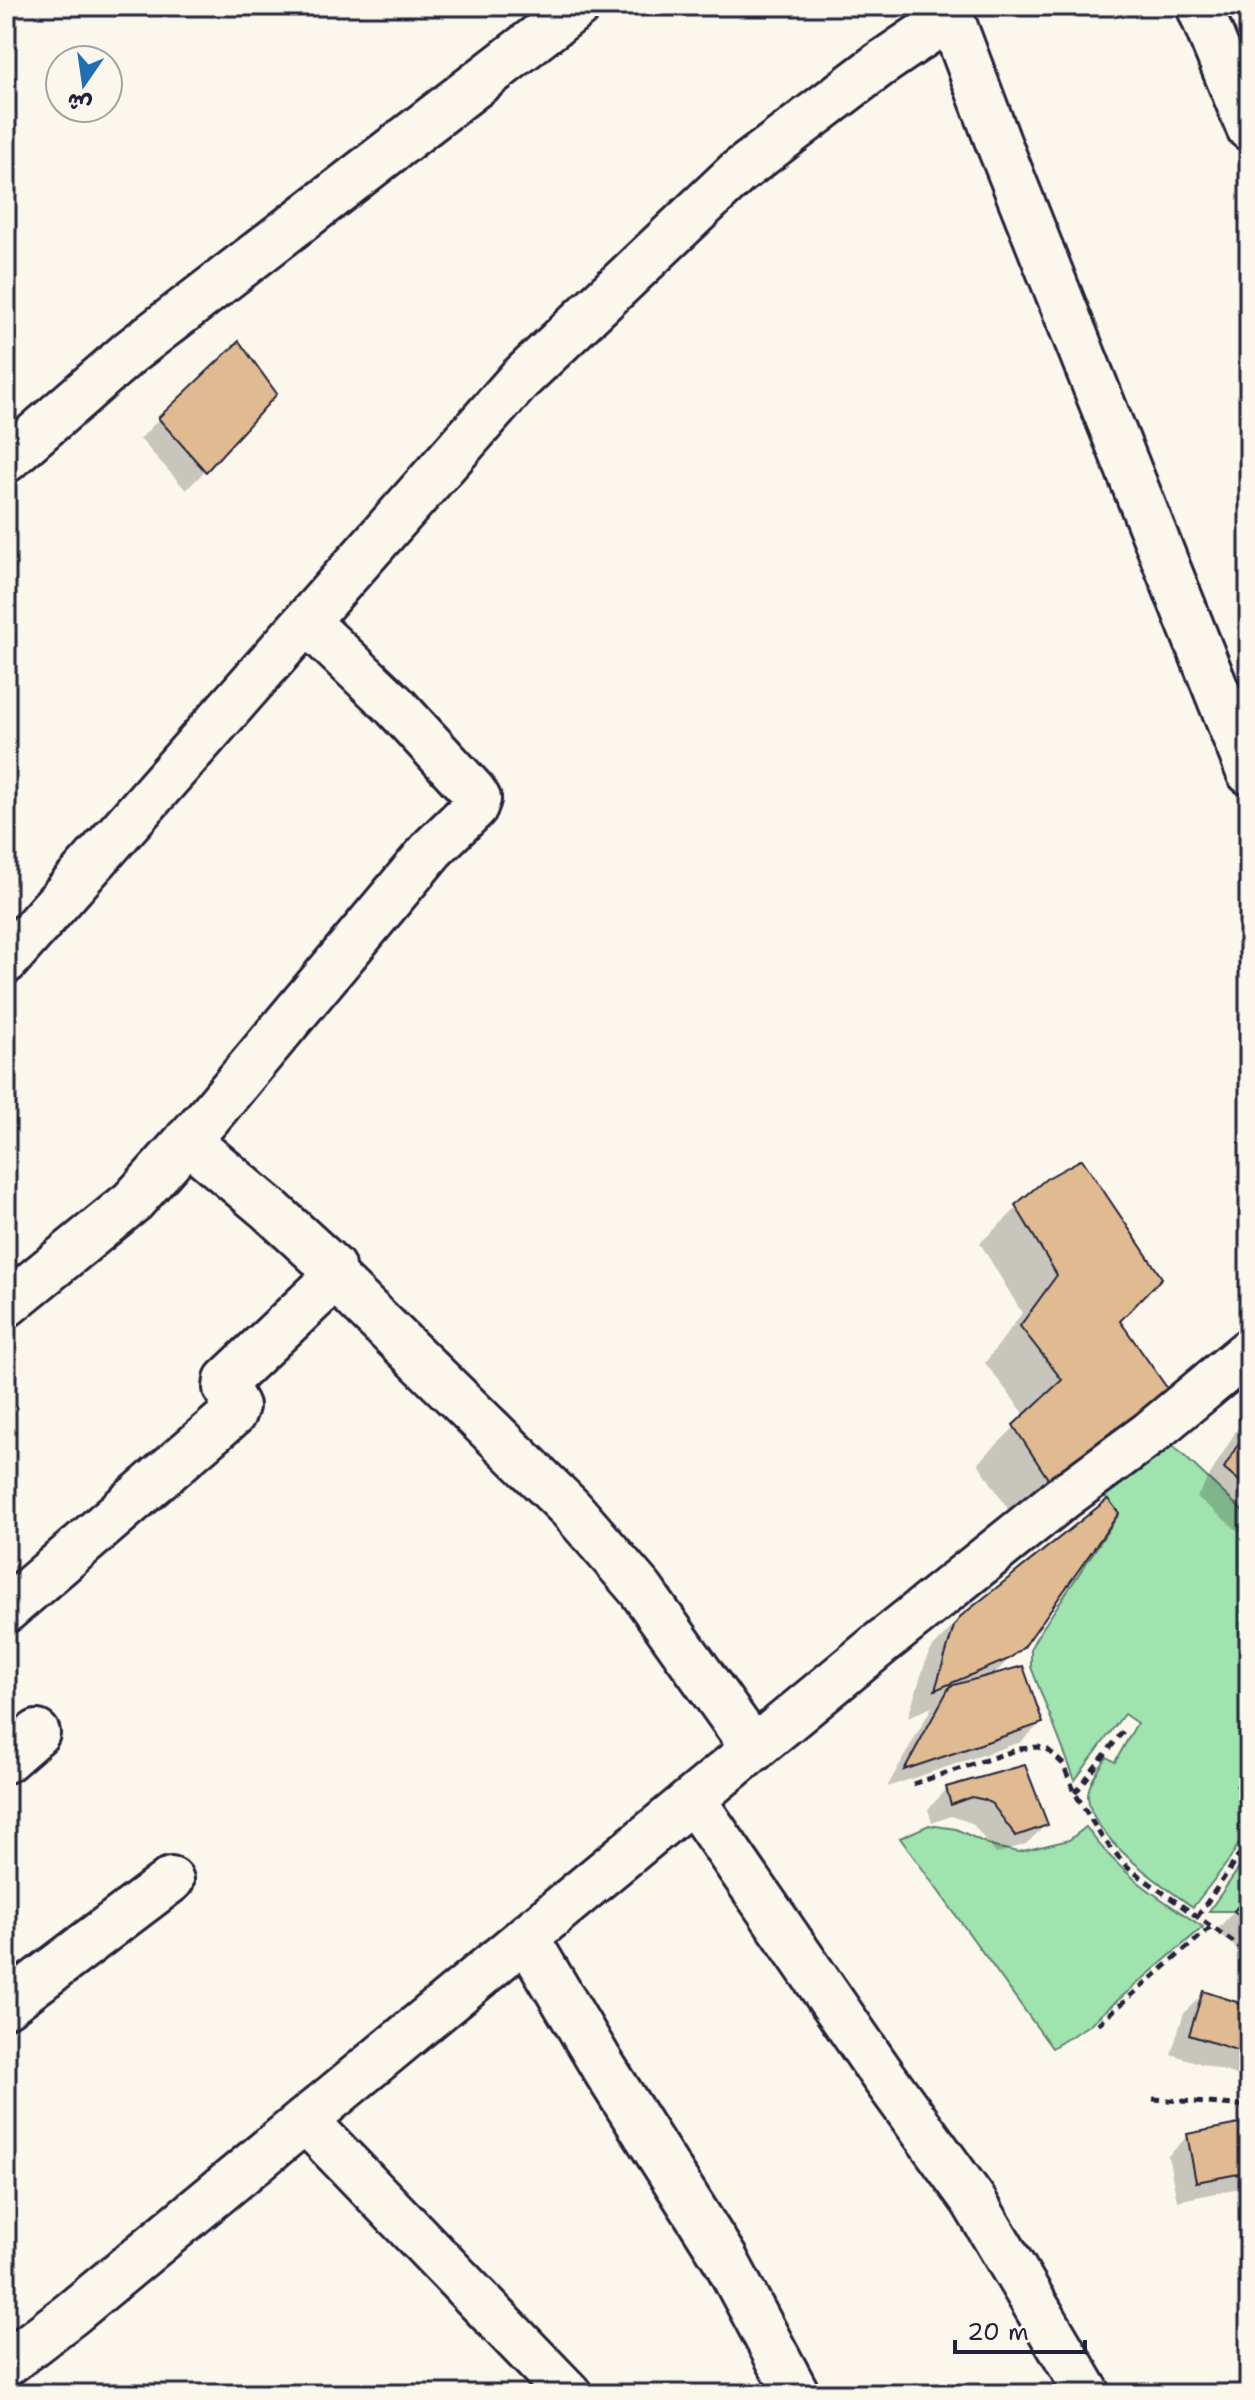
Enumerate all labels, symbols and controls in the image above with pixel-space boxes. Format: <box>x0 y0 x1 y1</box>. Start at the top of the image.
north arrow <box>44 44 124 124</box>
text: ش <box>65 86 95 120</box>
scale bar <box>955 2304 1085 2354</box>
text: 20 m <box>967 2316 1029 2348</box>

